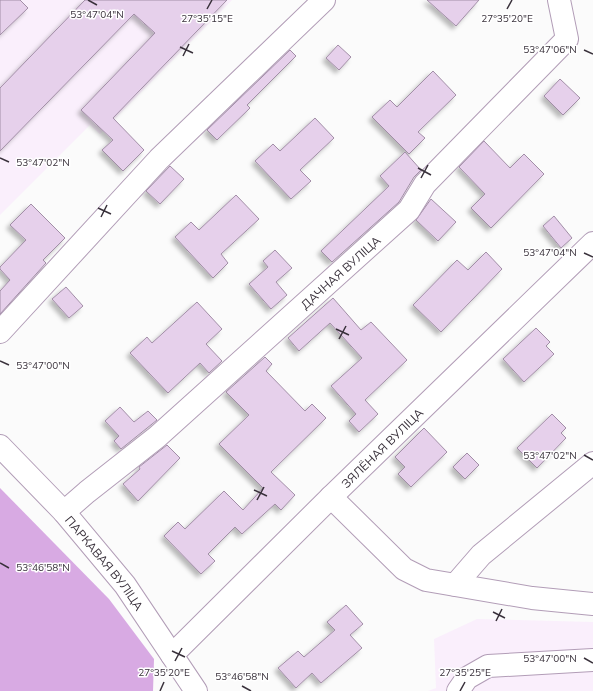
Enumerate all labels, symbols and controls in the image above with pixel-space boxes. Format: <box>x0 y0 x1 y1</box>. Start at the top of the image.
text: 53°47'04"N <box>70 8 124 21</box>
text: 27°35'15"E <box>181 12 233 25</box>
text: 27°35'20"E <box>481 12 533 25</box>
text: 53°47'06"N <box>523 43 577 56</box>
text: 53°47'02"N <box>16 156 70 169</box>
street label: ДАЧНАЯ ВУЛІЦА <box>297 232 383 312</box>
text: 53°47'04"N <box>523 246 577 259</box>
text: 53°47'00"N <box>16 359 70 372</box>
street label: ЗЯЛЁНАЯ ВУЛІЦА <box>338 404 426 491</box>
text: 53°47'02"N <box>523 449 577 462</box>
street label: ПАРКАВАЯ ВУЛІЦА <box>62 512 147 613</box>
text: 53°46'58"N <box>16 561 70 574</box>
text: 53°47'00"N <box>523 652 577 665</box>
text: 27°35'20"E <box>138 666 190 679</box>
text: 27°35'25"E <box>439 666 491 679</box>
text: 53°46'58"N <box>215 670 269 683</box>

